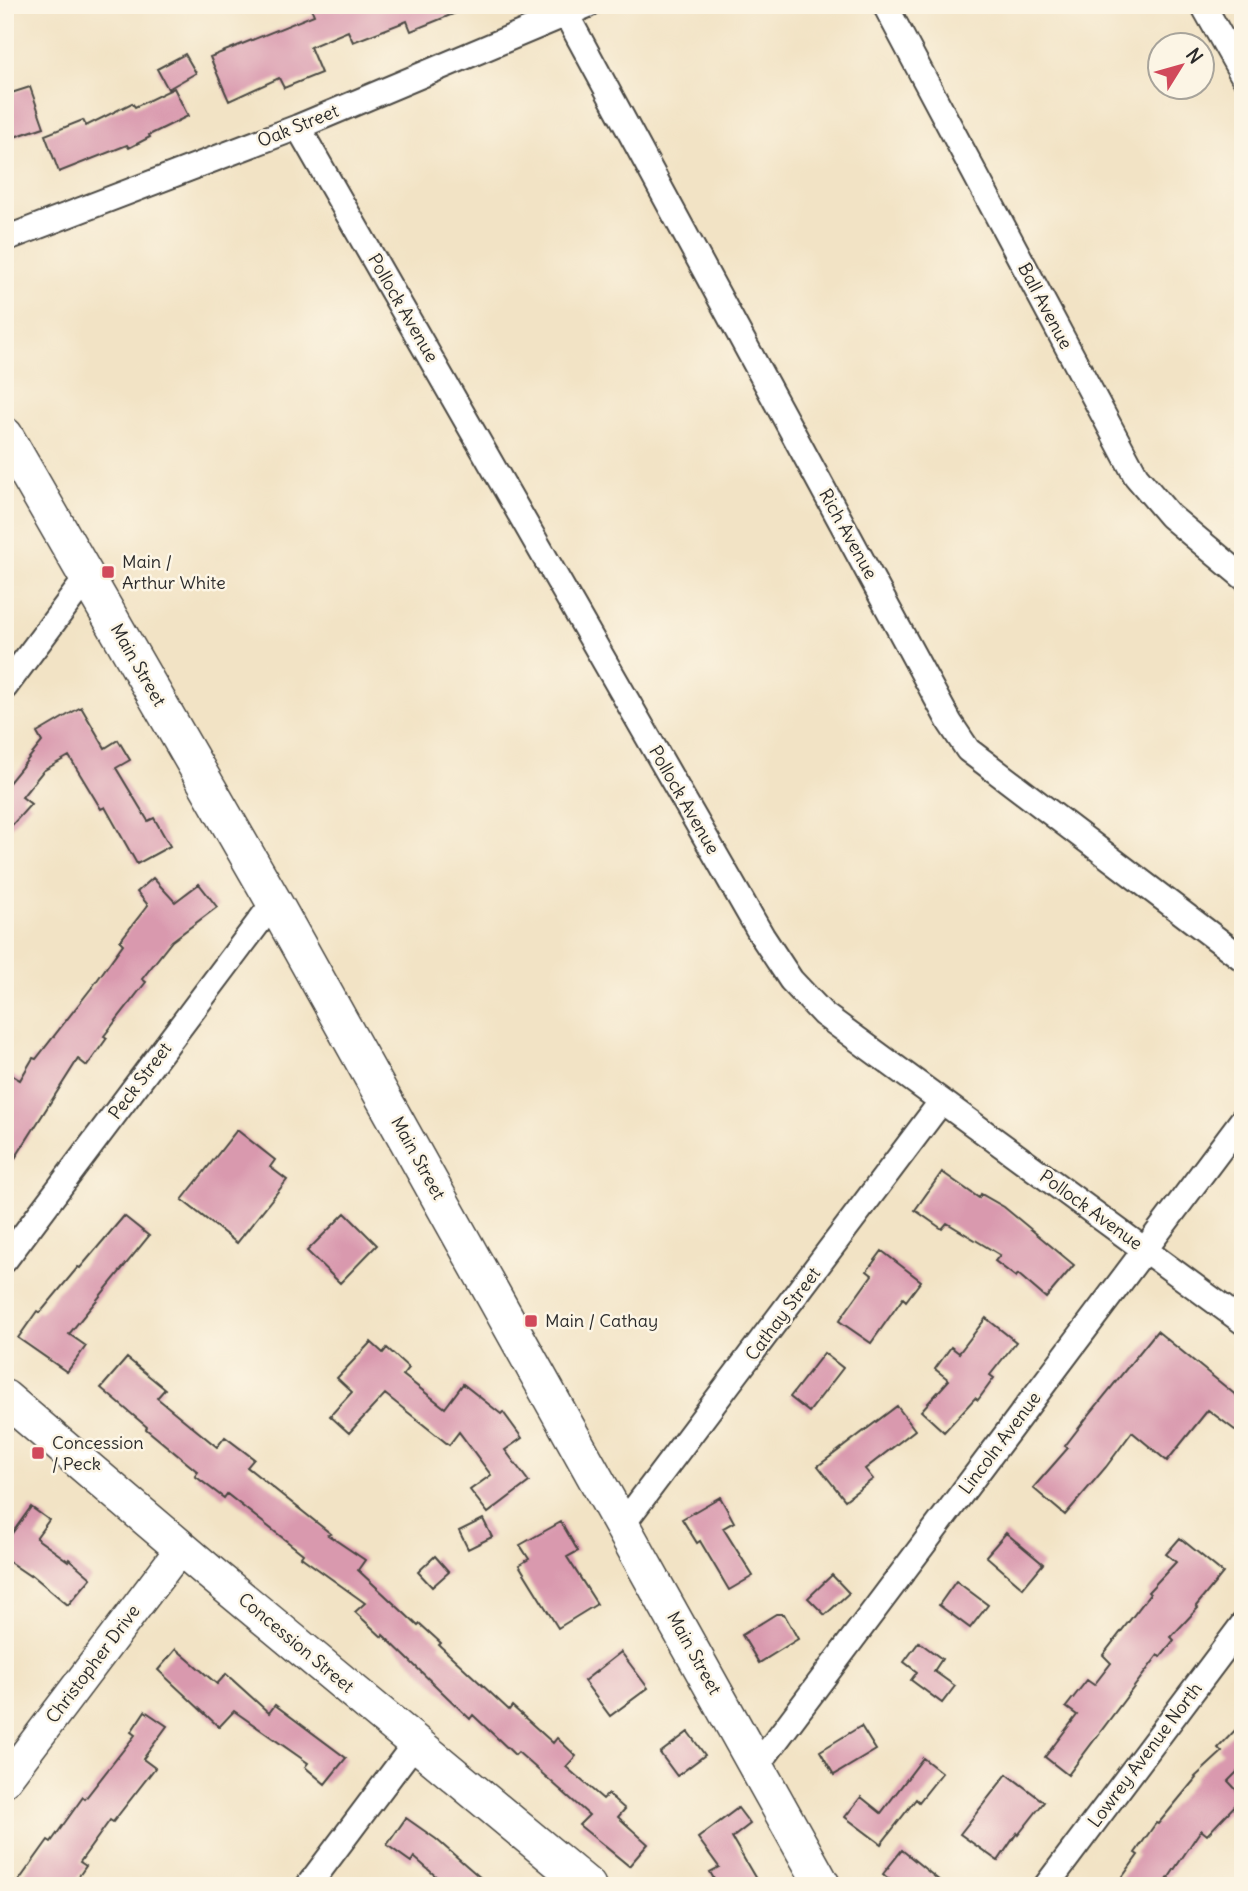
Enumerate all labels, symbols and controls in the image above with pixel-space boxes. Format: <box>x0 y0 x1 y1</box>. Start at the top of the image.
north arrow <box>1146 32 1216 102</box>
text: N <box>1181 43 1208 68</box>
street label: Oak Street <box>254 99 342 152</box>
street label: Pollock Avenue <box>363 249 444 366</box>
street label: Ball Avenue <box>1013 259 1078 353</box>
street label: Rich Avenue <box>814 485 883 583</box>
place label: Main / Arthur White <box>122 550 226 594</box>
marker: Main / Arthur White <box>100 564 116 580</box>
street label: Main Street <box>106 619 171 710</box>
street label: Pollock Avenue <box>644 741 725 858</box>
street label: Peck Street <box>103 1038 176 1124</box>
street label: Main Street <box>386 1112 451 1203</box>
street label: Pollock Avenue <box>1035 1165 1147 1255</box>
street label: Cathay Street <box>740 1262 825 1365</box>
place label: Main / Cathay <box>545 1309 658 1332</box>
marker: Main / Cathay <box>523 1313 539 1329</box>
street label: Lincoln Avenue <box>954 1387 1046 1499</box>
place label: Concession / Peck <box>52 1431 144 1475</box>
marker: Concession / Peck <box>30 1445 46 1461</box>
street label: Concession Street <box>234 1588 359 1698</box>
street label: Christopher Drive <box>41 1600 145 1728</box>
street label: Main Street <box>662 1607 727 1698</box>
street label: Lowrey Avenue North <box>1083 1678 1207 1832</box>

